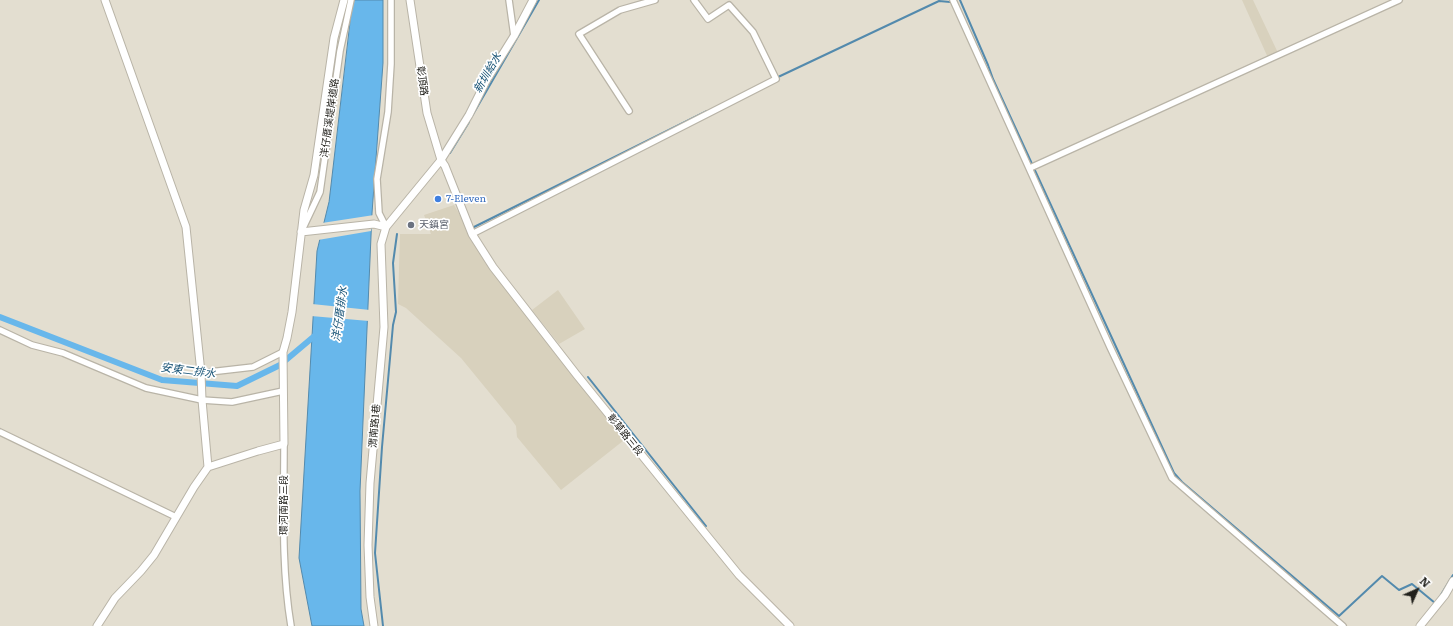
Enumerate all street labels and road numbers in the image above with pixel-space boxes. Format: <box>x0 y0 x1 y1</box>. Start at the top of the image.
street label: 彰頂路 <box>414 65 430 97</box>
street label: 洋仔厝溪堤岸道路 <box>318 78 342 158</box>
street label: 渭南路1巷 <box>367 404 383 448</box>
street label: 彰草路三段 <box>605 412 645 458</box>
street label: 環河南路三段 <box>278 475 290 535</box>

